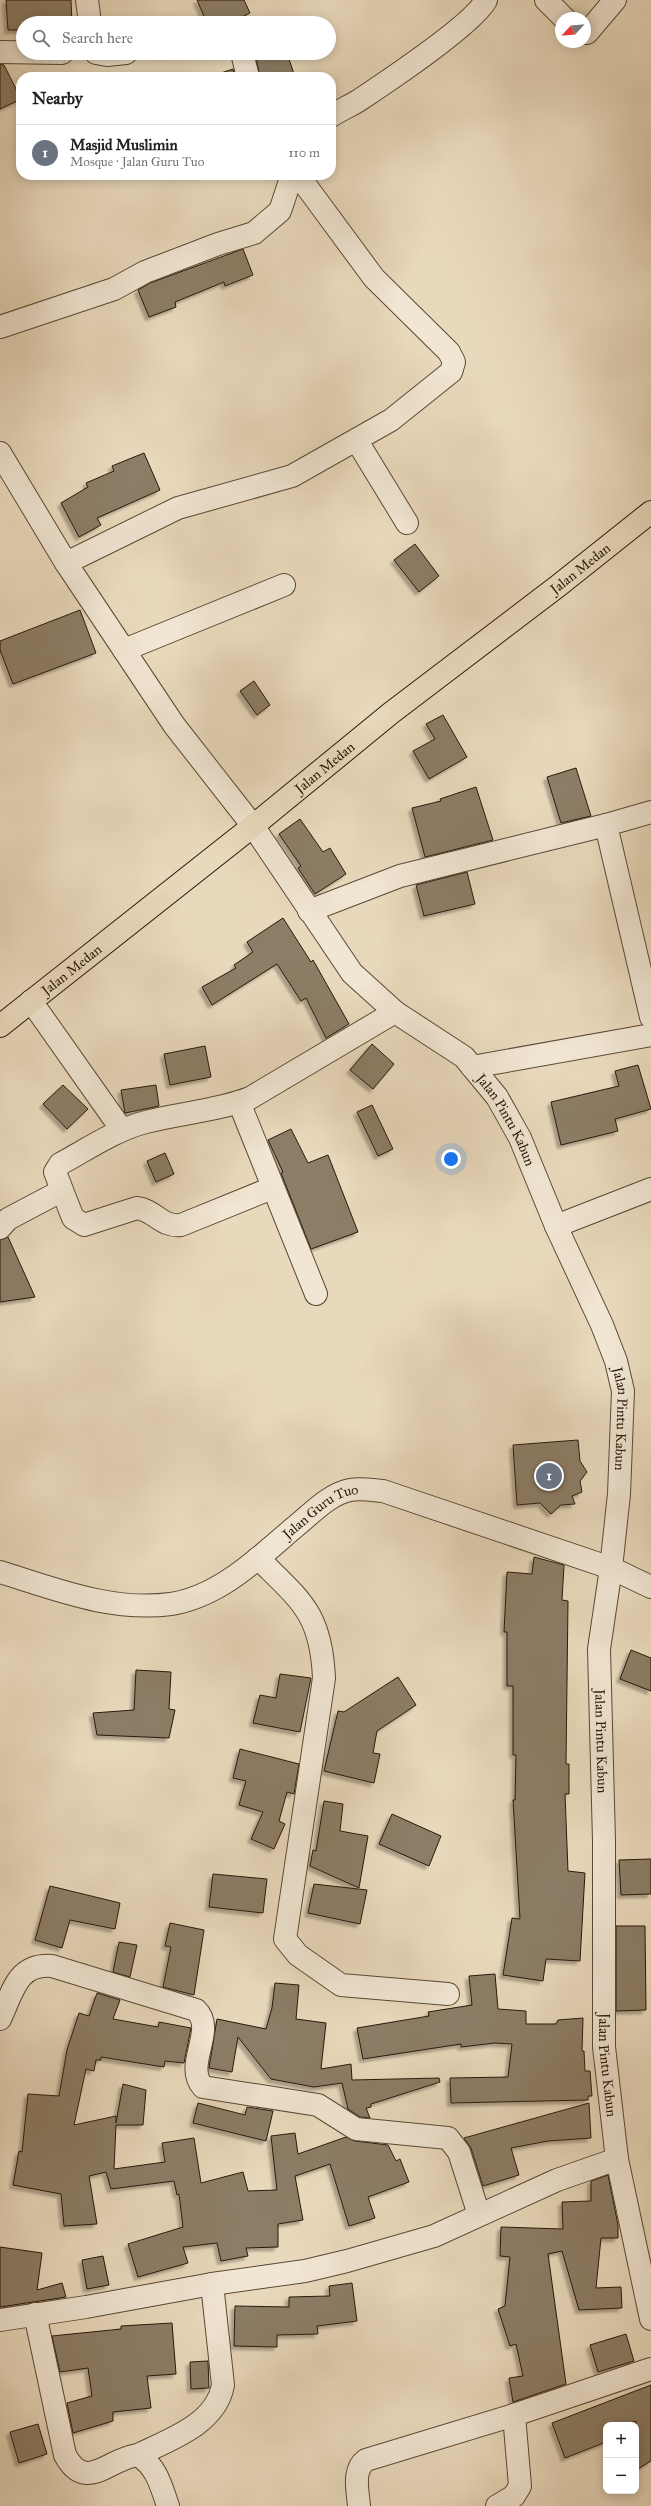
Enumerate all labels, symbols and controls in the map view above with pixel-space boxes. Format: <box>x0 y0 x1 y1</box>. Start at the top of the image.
north arrow <box>555 12 591 48</box>
search box <box>16 16 336 60</box>
icon: search <box>30 27 52 49</box>
text: Search here <box>62 29 133 47</box>
text: Nearby <box>32 88 83 109</box>
text: Masjid Muslimin <box>70 136 178 154</box>
text: 1 <box>42 145 48 161</box>
text: 110 m <box>288 145 320 161</box>
text: Mosque · Jalan Guru Tuo <box>70 154 204 170</box>
street label: Jalan Medan <box>545 539 614 599</box>
street label: Jalan Medan <box>290 738 358 799</box>
street label: Jalan Medan <box>36 940 105 1001</box>
street label: Jalan Pintu Kabun <box>471 1069 539 1169</box>
your location <box>441 1149 461 1169</box>
street label: Jalan Pintu Kabun <box>608 1363 632 1471</box>
pin: 1 <box>536 1461 562 1491</box>
street label: Jalan Guru Tuo <box>277 1481 359 1544</box>
street label: Jalan Pintu Kabun <box>590 1687 611 1794</box>
street label: Jalan Pintu Kabun <box>595 2011 621 2118</box>
map controls <box>603 2422 639 2494</box>
button: + <box>603 2422 639 2458</box>
button: − <box>603 2458 639 2494</box>

